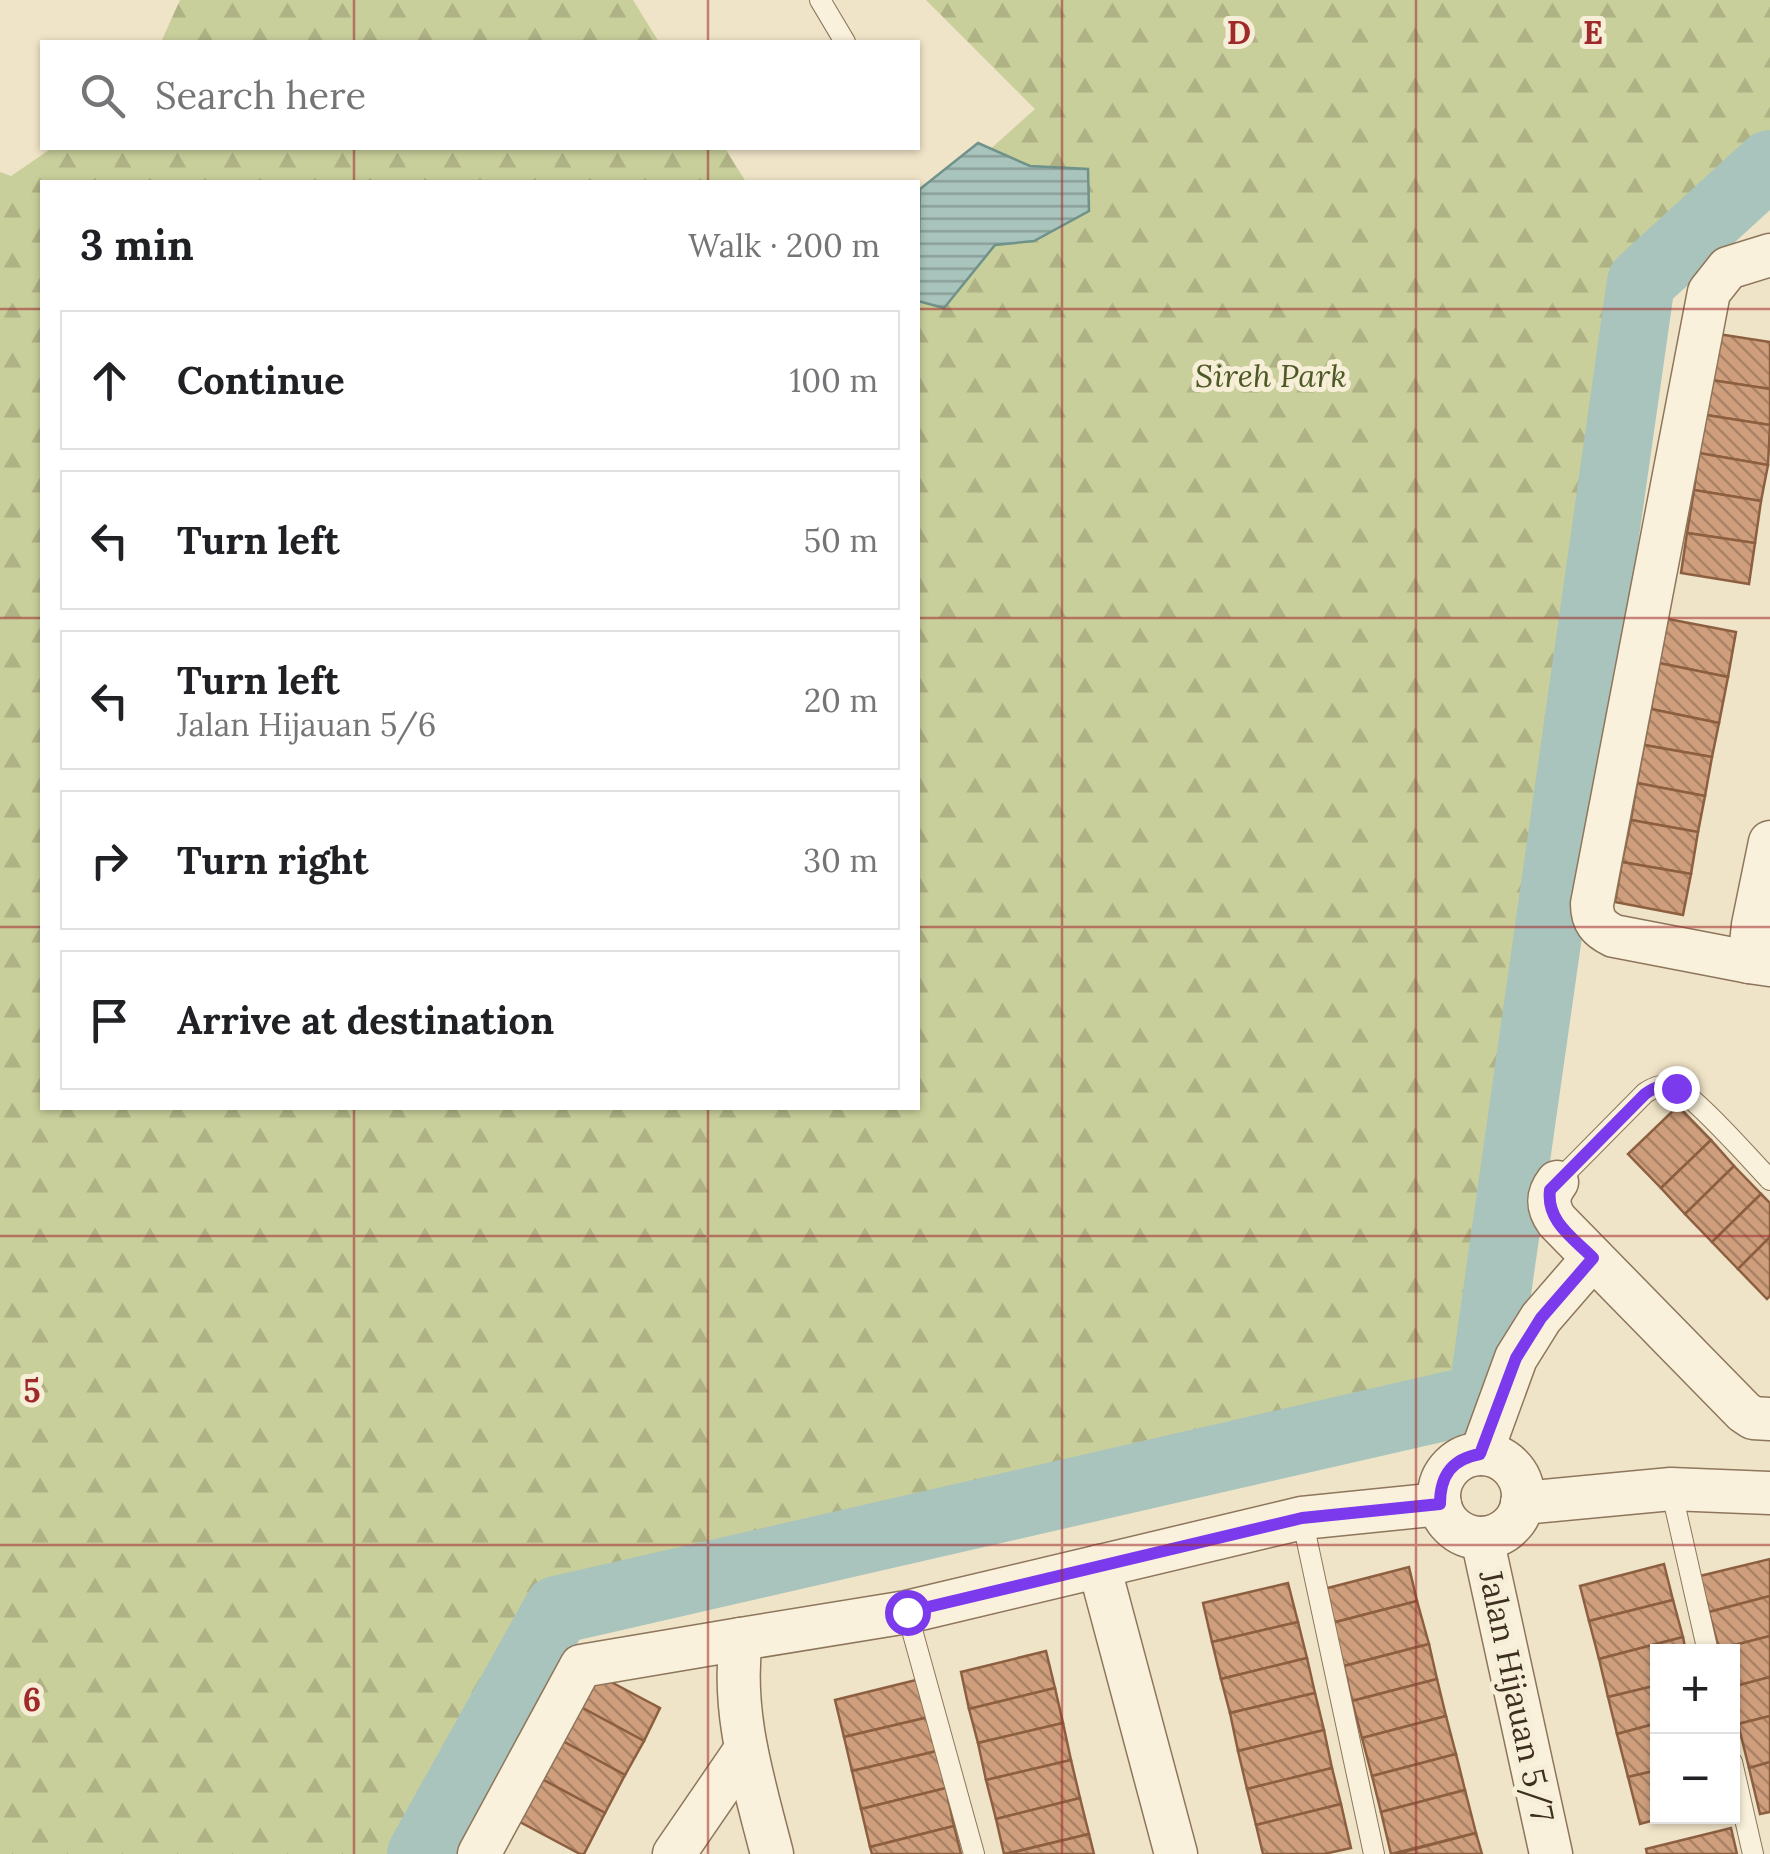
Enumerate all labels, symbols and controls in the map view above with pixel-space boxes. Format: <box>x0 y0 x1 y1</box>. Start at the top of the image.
text: D <box>1227 12 1251 53</box>
text: E <box>1583 12 1603 53</box>
search box <box>40 40 920 150</box>
icon: search <box>75 68 130 123</box>
text: Search here <box>155 71 366 119</box>
text: 3 min <box>80 218 194 272</box>
text: Walk · 200 m <box>688 225 880 266</box>
icon: ahead <box>82 353 137 408</box>
park label: Sireh Park <box>1195 355 1347 396</box>
text: Continue <box>177 356 345 404</box>
text: 100 m <box>790 360 878 401</box>
icon: left <box>82 513 137 568</box>
text: Turn left <box>177 516 340 564</box>
text: 50 m <box>804 520 878 561</box>
text: Turn left <box>177 656 340 704</box>
icon: left <box>82 673 137 728</box>
text: 20 m <box>804 680 878 721</box>
text: Jalan Hijauan 5/6 <box>177 704 436 745</box>
icon: right <box>82 833 137 888</box>
text: Turn right <box>177 836 368 884</box>
text: 30 m <box>803 840 878 881</box>
icon: arrive <box>82 993 137 1048</box>
text: Arrive at destination <box>177 996 554 1044</box>
route end <box>1654 1066 1700 1112</box>
text: 5 <box>23 1370 41 1411</box>
street label: Jalan Hijauan 5/7 <box>1470 1566 1564 1826</box>
route start <box>885 1590 931 1636</box>
map controls <box>1650 1644 1740 1824</box>
button: + <box>1650 1644 1740 1734</box>
text: 6 <box>23 1679 41 1720</box>
button: − <box>1650 1734 1740 1824</box>

